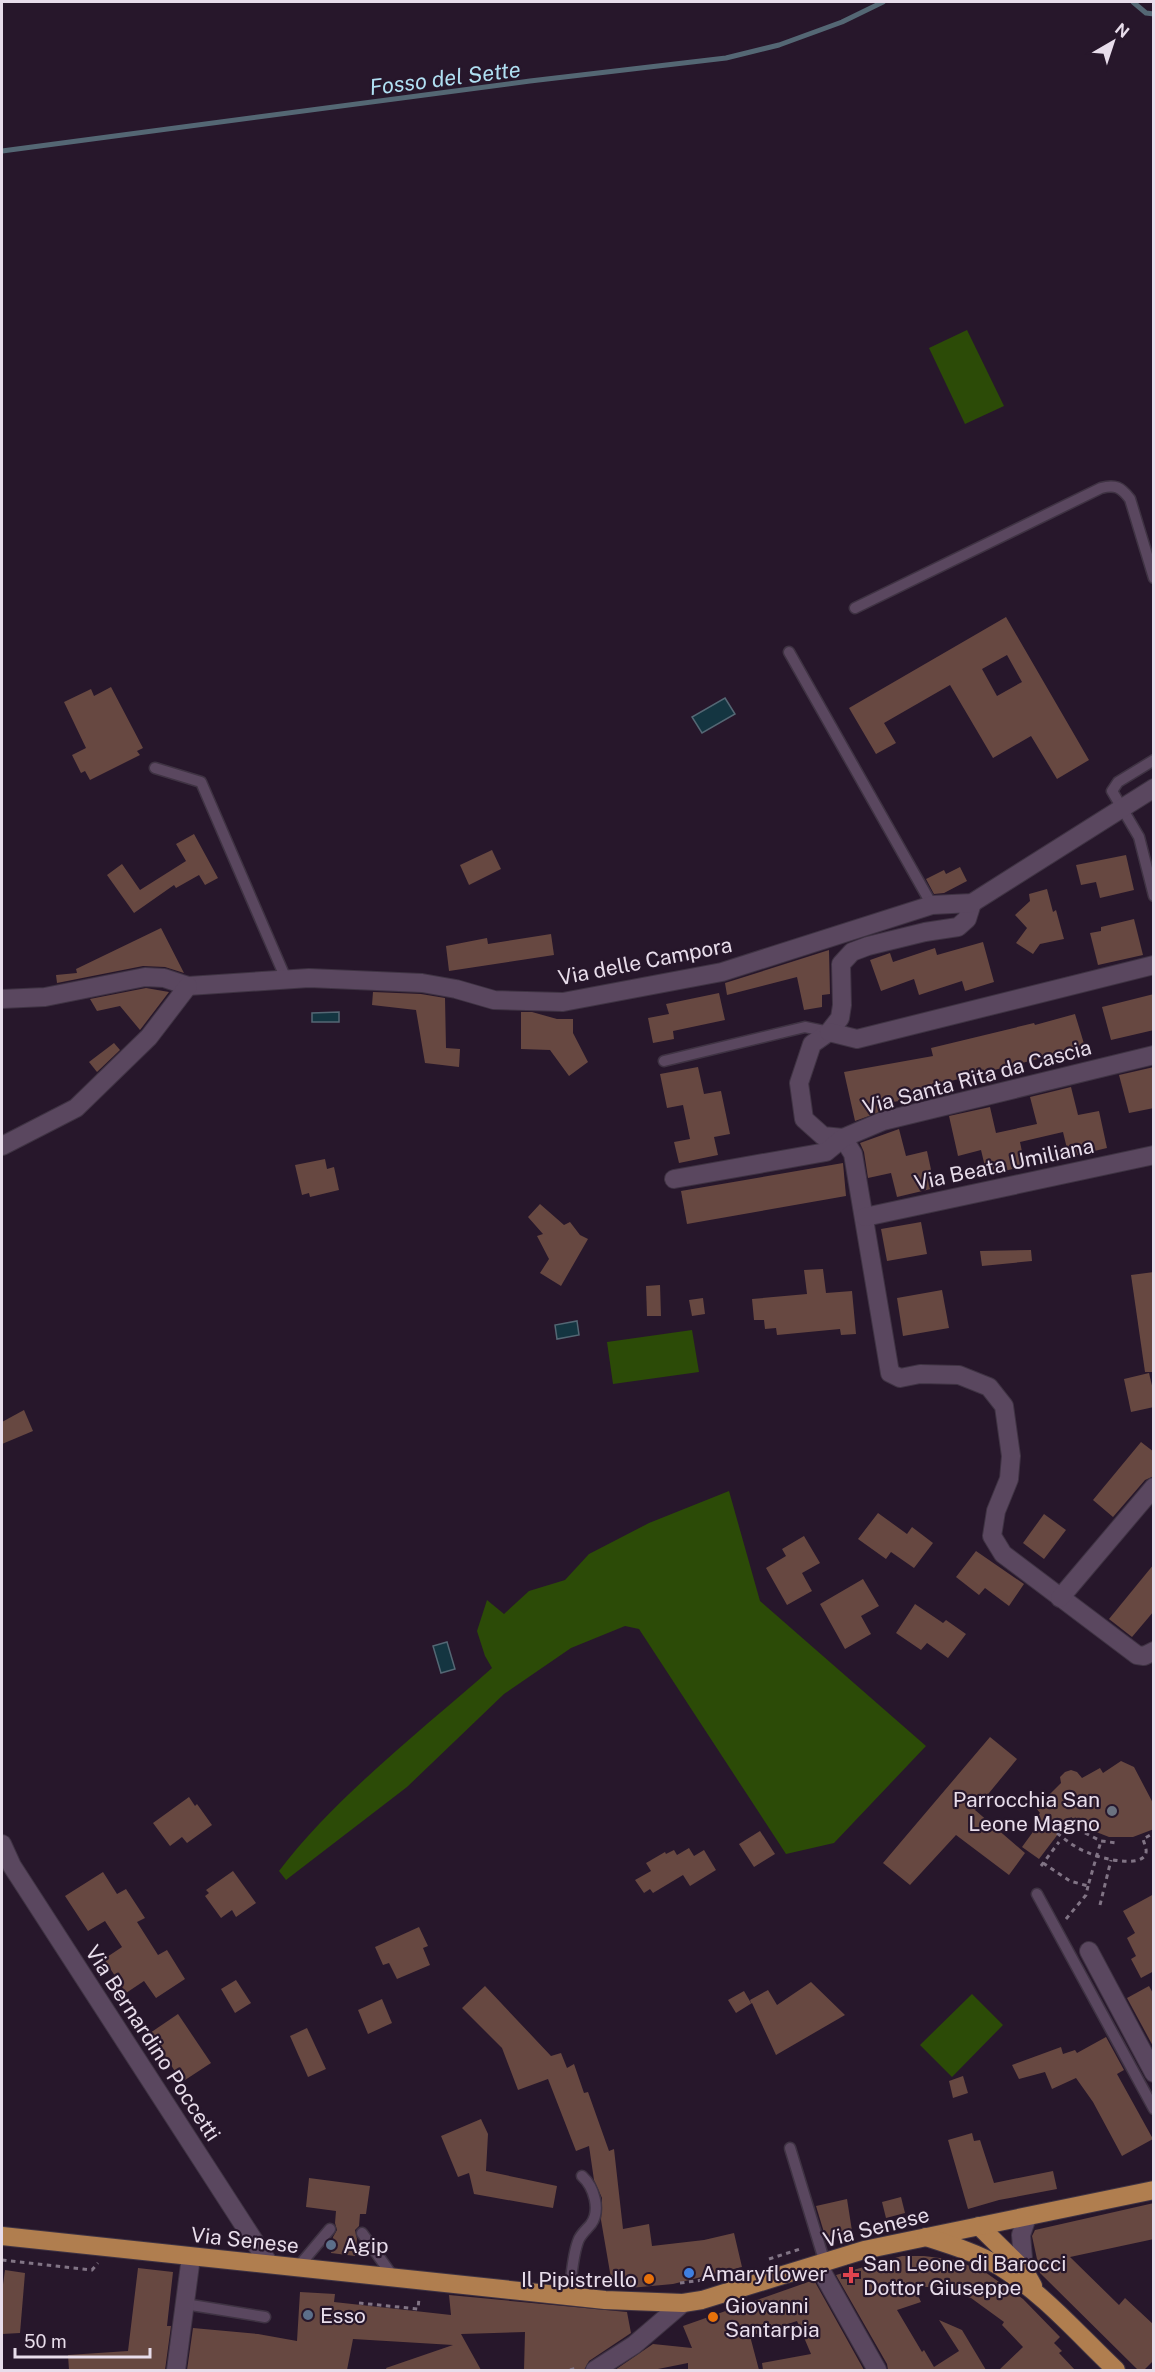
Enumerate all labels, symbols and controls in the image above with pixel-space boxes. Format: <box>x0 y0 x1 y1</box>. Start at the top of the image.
north arrow <box>1083 12 1143 72</box>
text: N <box>1111 19 1133 42</box>
water label: Fosso del Sette <box>368 56 522 100</box>
street label: Via delle Campora <box>556 932 734 990</box>
street label: Via Santa Rita da Cascia <box>860 1034 1094 1120</box>
street label: Via Beata Umiliana <box>912 1133 1096 1195</box>
place label: Parrocchia San Leone Magno <box>953 1787 1100 1836</box>
marker: Parrocchia San Leone Magno <box>1105 1804 1119 1818</box>
street label: Via Bernardino Poccetti <box>80 1940 226 2146</box>
street label: Via Senese <box>820 2202 932 2252</box>
street label: Via Senese <box>190 2222 300 2258</box>
place label: Agip <box>343 2233 388 2258</box>
marker: Agip <box>324 2238 338 2252</box>
place label: San Leone di Barocci Dottor Giuseppe <box>863 2251 1066 2300</box>
place label: Amaryflower <box>701 2261 828 2286</box>
marker: Amaryflower <box>682 2266 696 2280</box>
place label: Il Pipistrello <box>521 2267 637 2292</box>
marker: San Leone di Barocci Dottor Giuseppe <box>844 2268 858 2282</box>
marker: Il Pipistrello <box>642 2272 656 2286</box>
place label: Giovanni Santarpia <box>725 2293 820 2342</box>
place label: Esso <box>320 2303 366 2328</box>
marker: Esso <box>301 2308 315 2322</box>
marker: Giovanni Santarpia <box>706 2310 720 2324</box>
scale bar <box>15 2321 150 2359</box>
text: 50 m <box>24 2331 67 2352</box>

